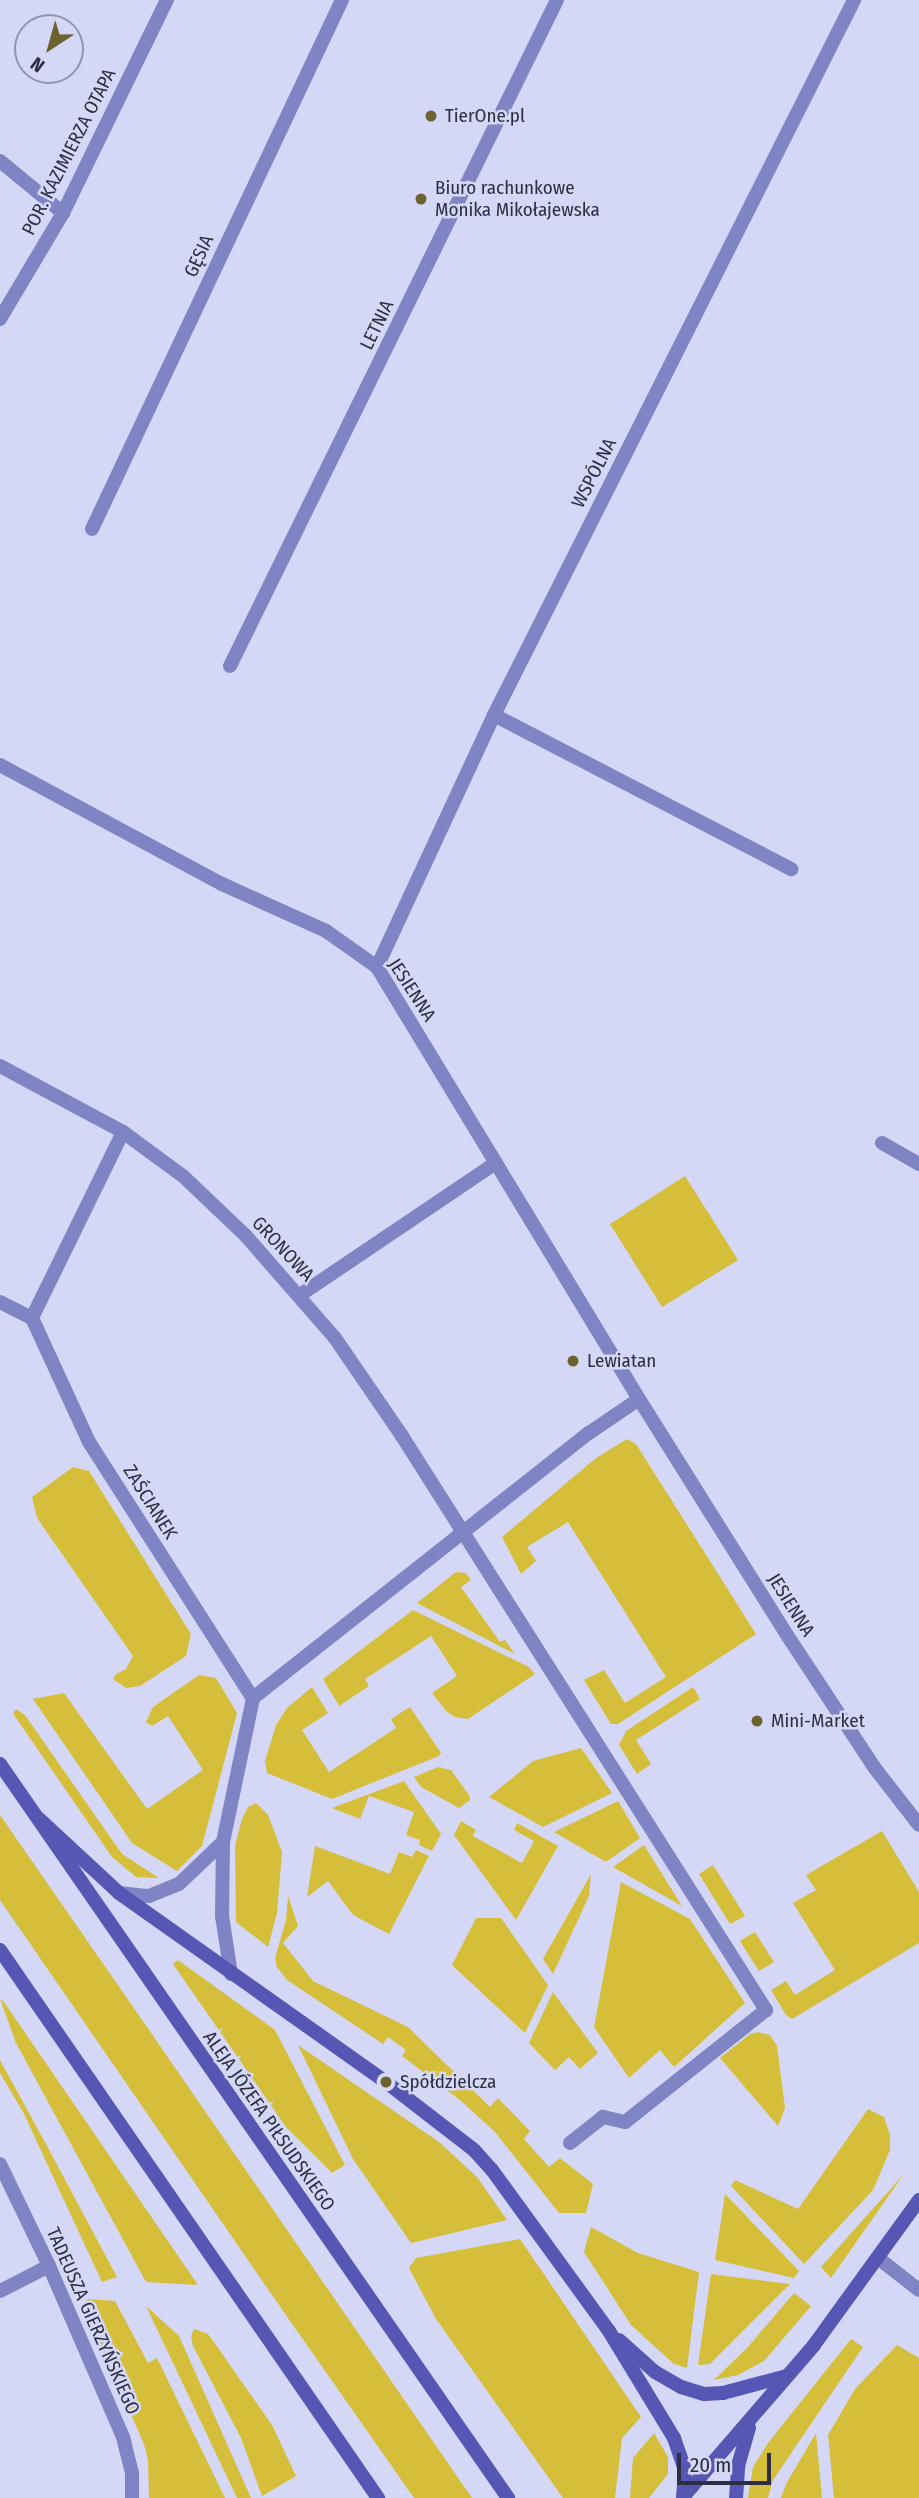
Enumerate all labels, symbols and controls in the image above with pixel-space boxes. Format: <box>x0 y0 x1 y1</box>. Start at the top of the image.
north arrow <box>14 14 84 84</box>
text: N <box>26 52 49 77</box>
street label: POR. KAZIMIERZA OTAPA <box>17 65 121 239</box>
place label: TierOne.pl <box>445 105 525 127</box>
marker: TierOne.pl <box>423 108 439 124</box>
place label: Biuro rachunkowe Monika Mikołajewska <box>435 177 600 221</box>
marker: Biuro rachunkowe Monika Mikołajewska <box>413 191 429 207</box>
street label: GĘSIA <box>179 231 219 281</box>
street label: LETNIA <box>355 296 399 354</box>
street label: WSPÓLNA <box>567 434 621 512</box>
street label: JESIENNA <box>383 954 441 1026</box>
street label: GRONOWA <box>247 1212 319 1286</box>
place label: Lewiatan <box>587 1350 656 1372</box>
marker: Lewiatan <box>565 1353 581 1369</box>
street label: ZAŚCIANEK <box>118 1461 182 1543</box>
street label: JESIENNA <box>763 1569 819 1641</box>
place label: Mini-Market <box>771 1710 865 1732</box>
marker: Mini-Market <box>749 1713 765 1729</box>
street label: ALEJA JÓZEFA PIŁSUDSKIEGO <box>198 2027 340 2215</box>
place label: Spółdzielcza <box>400 2071 496 2093</box>
marker: Spółdzielcza <box>378 2074 394 2090</box>
street label: TADEUSZA GIERZYŃSKIEGO <box>41 2224 145 2418</box>
scale bar <box>681 2438 776 2482</box>
text: 20 m <box>690 2452 731 2478</box>

